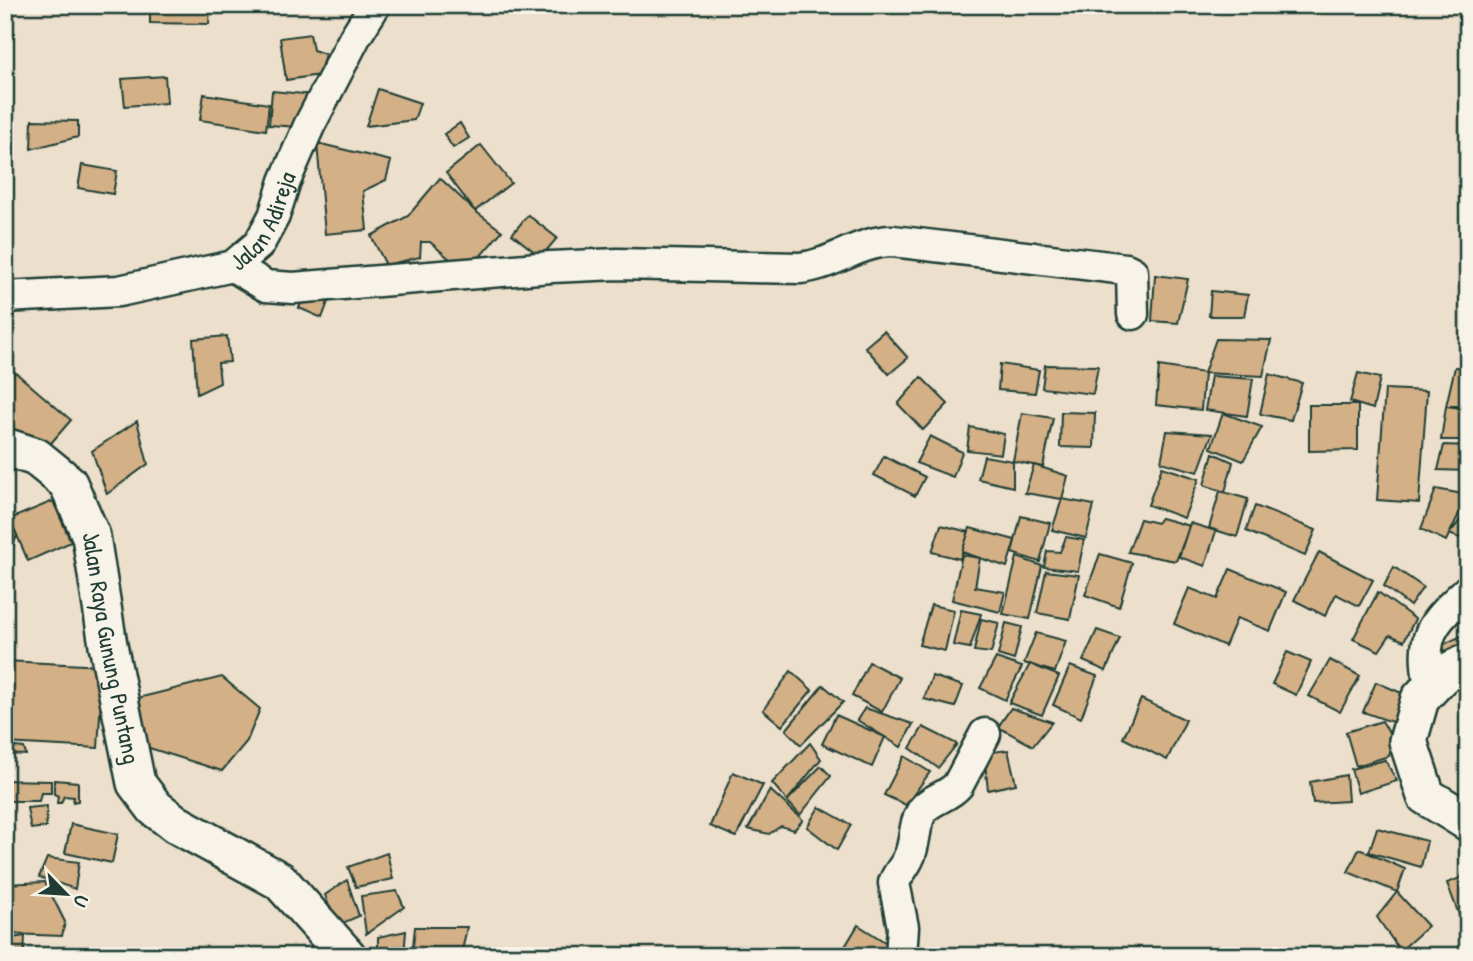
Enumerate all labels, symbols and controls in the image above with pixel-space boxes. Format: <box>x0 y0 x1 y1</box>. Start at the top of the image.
street label: Jalan Adireja <box>223 166 302 277</box>
street label: Jalan Raya Gunung Puntang <box>75 525 149 767</box>
north arrow <box>32 860 102 930</box>
text: U <box>67 891 95 912</box>

